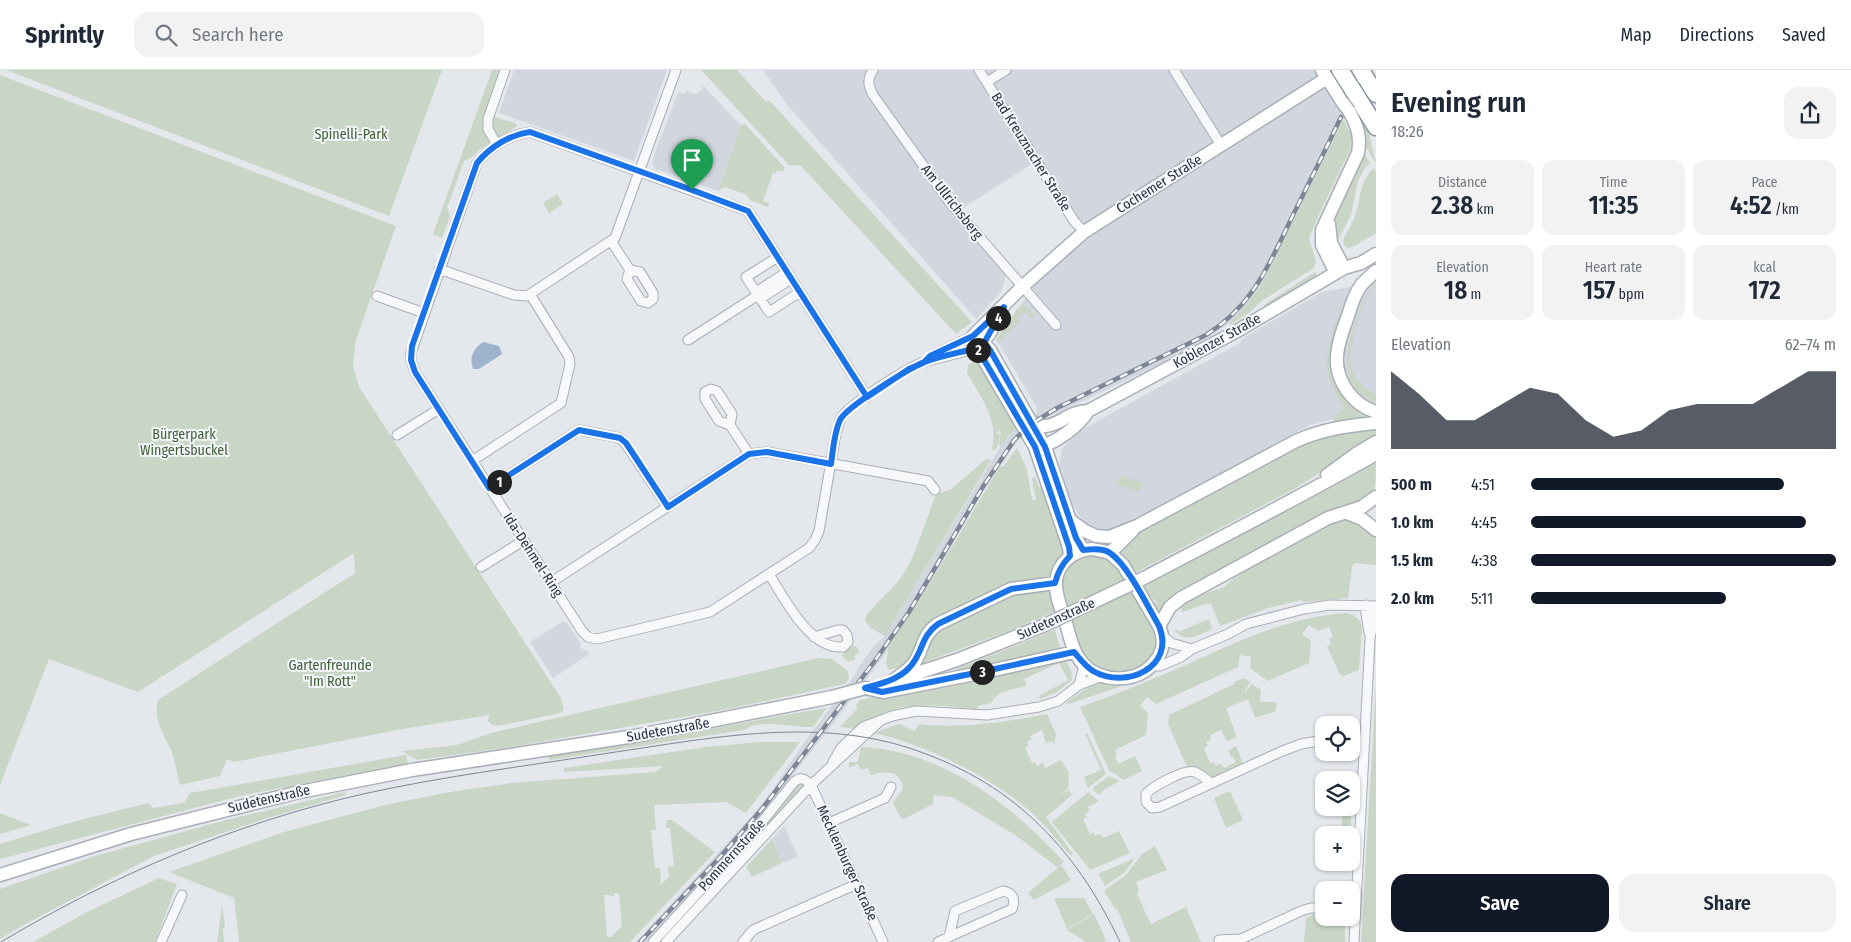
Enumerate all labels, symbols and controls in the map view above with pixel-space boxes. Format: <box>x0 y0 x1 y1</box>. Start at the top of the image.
search box <box>134 12 484 57</box>
text: Sprintly <box>25 21 104 49</box>
icon: search <box>152 21 180 49</box>
text: Search here <box>192 23 284 46</box>
text: Map <box>1620 24 1652 46</box>
text: Directions <box>1680 24 1754 46</box>
text: Saved <box>1782 24 1826 46</box>
text: Evening run <box>1391 86 1526 119</box>
button: share <box>1784 87 1836 139</box>
street label: Bad Kreuznacher Straße <box>988 89 1075 215</box>
text: 18:26 <box>1391 122 1424 141</box>
park label: Spinelli-Park <box>314 126 388 143</box>
pin <box>671 139 713 190</box>
icon: arrive <box>678 146 706 174</box>
street label: Cochemer Straße <box>1113 151 1205 217</box>
street label: Am Ullrichsberg <box>917 161 987 243</box>
text: Distance <box>1438 174 1487 191</box>
text: Time <box>1600 174 1627 191</box>
text: Pace <box>1751 174 1778 191</box>
text: 2.38 <box>1431 191 1473 221</box>
text: 11:35 <box>1588 191 1639 221</box>
text: 4:52 <box>1730 191 1772 221</box>
text: km <box>1473 201 1494 218</box>
text: /km <box>1772 201 1799 218</box>
text: Elevation <box>1436 259 1489 276</box>
text: Heart rate <box>1585 259 1642 276</box>
text: kcal <box>1753 259 1776 276</box>
text: 18 <box>1444 276 1467 306</box>
text: 157 <box>1583 276 1615 306</box>
text: 172 <box>1748 276 1781 306</box>
text: m <box>1467 286 1481 303</box>
text: bpm <box>1615 286 1644 303</box>
pin: 4 <box>986 306 1010 330</box>
text: 4 <box>995 310 1002 327</box>
street label: Koblenzer Straße <box>1170 310 1264 372</box>
text: Elevation <box>1391 335 1451 354</box>
text: 62–74 m <box>1785 335 1836 354</box>
pin: 2 <box>966 338 990 362</box>
text: 2 <box>975 342 982 359</box>
park label: Bürgerpark Wingertsbuckel <box>140 426 228 459</box>
pin: 1 <box>486 470 512 494</box>
text: 1 <box>497 474 502 491</box>
text: 500 m <box>1391 475 1432 494</box>
text: 4:51 <box>1471 475 1495 494</box>
street label: Ida-Dehmel-Ring <box>499 510 567 601</box>
text: 1.0 km <box>1391 513 1434 532</box>
text: 4:45 <box>1471 513 1497 532</box>
text: 1.5 km <box>1391 551 1433 570</box>
text: 4:38 <box>1471 551 1498 570</box>
text: 2.0 km <box>1391 589 1434 608</box>
text: 5:11 <box>1471 589 1493 608</box>
street label: Sudetenstraße <box>1014 594 1098 644</box>
park label: Gartenfreunde "Im Rott" <box>288 657 372 690</box>
pin: 3 <box>970 660 994 684</box>
text: 3 <box>979 664 986 681</box>
street label: Sudetenstraße <box>625 714 711 746</box>
map controls <box>1315 716 1360 926</box>
button: locate <box>1315 716 1360 761</box>
button: layers <box>1315 771 1360 816</box>
street label: Sudetenstraße <box>226 781 312 817</box>
street label: Mecklenburger Straße <box>813 803 881 924</box>
street label: Pommernstraße <box>695 815 769 895</box>
button: + <box>1315 826 1360 871</box>
button: Save <box>1391 874 1609 932</box>
button: Share <box>1619 874 1836 932</box>
button: − <box>1315 881 1360 926</box>

